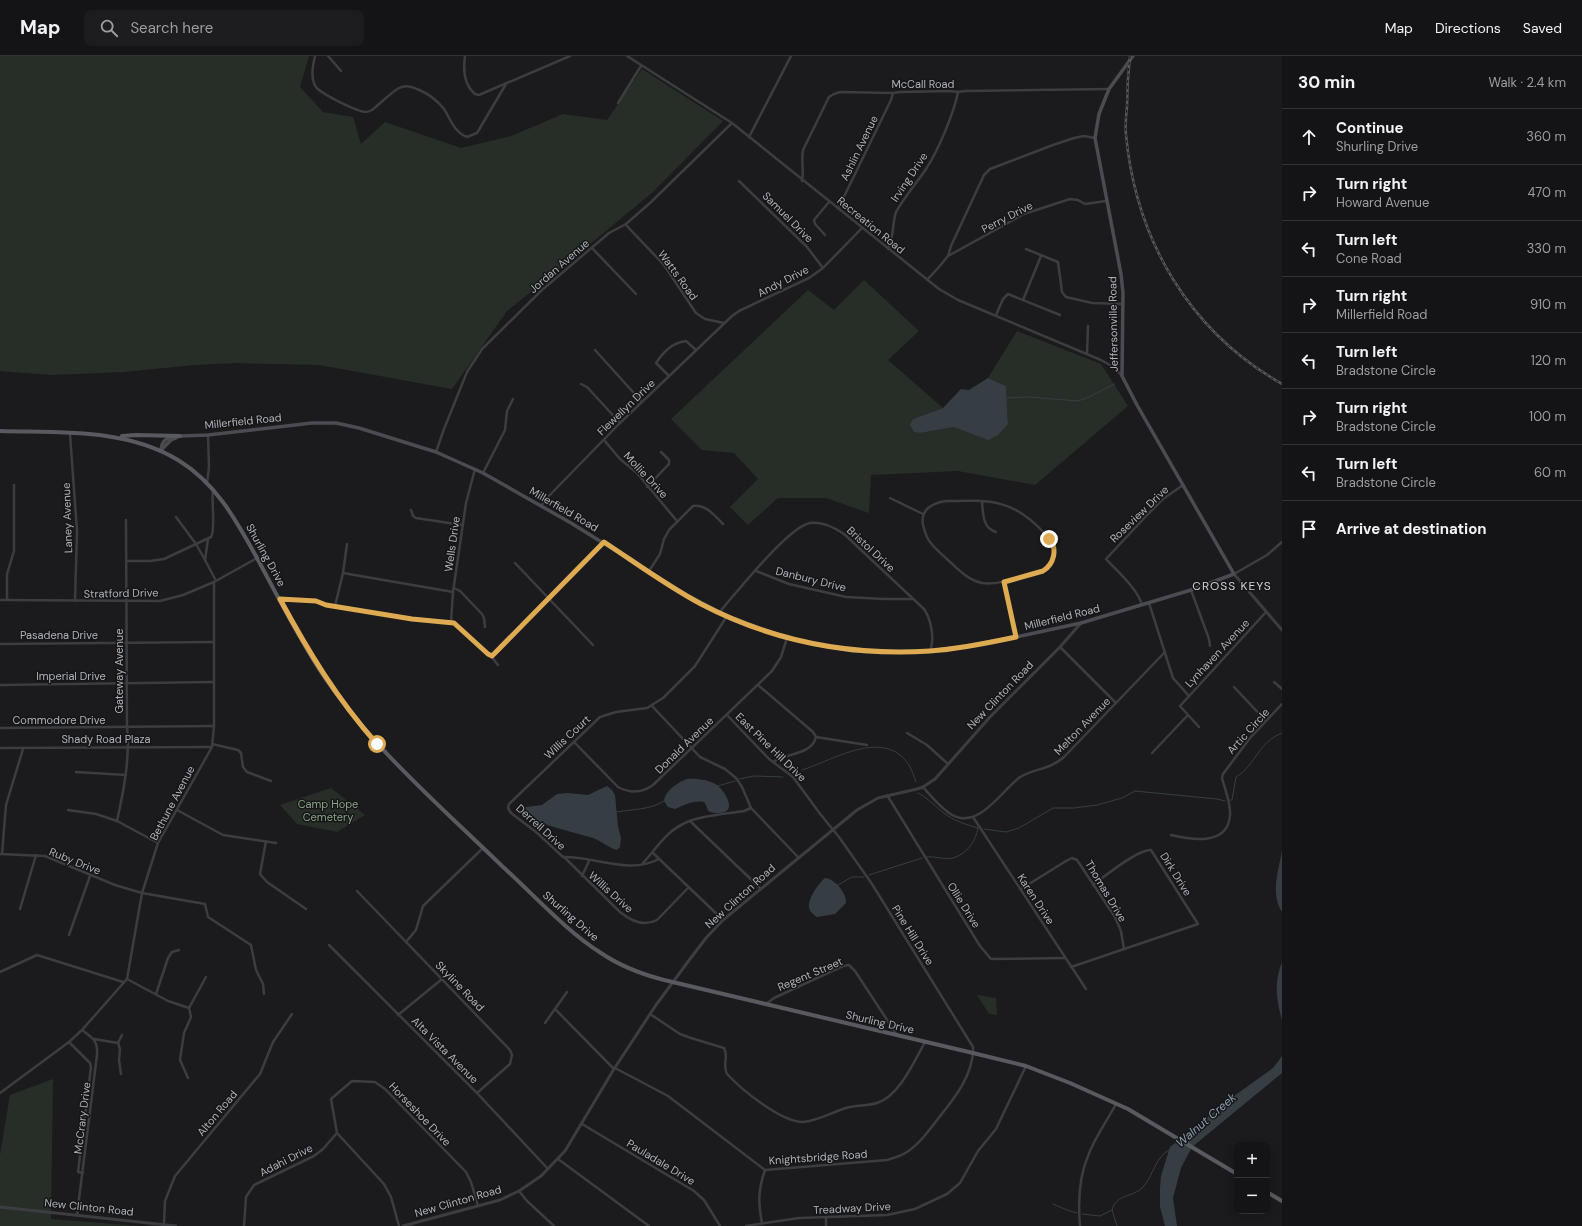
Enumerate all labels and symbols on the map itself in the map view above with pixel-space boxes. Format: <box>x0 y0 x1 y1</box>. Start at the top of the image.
street label: McCall Road <box>892 77 955 91</box>
street label: Ashlin Avenue <box>837 113 881 183</box>
street label: Irving Drive <box>887 150 931 204</box>
street label: Samuel Drive <box>760 189 816 245</box>
street label: Recreation Road <box>834 193 908 257</box>
street label: Perry Drive <box>979 198 1035 236</box>
street label: Jordan Avenue <box>526 236 592 296</box>
street label: Watts Road <box>655 247 701 303</box>
street label: Andy Drive <box>755 262 811 300</box>
street label: Jeffersonville Road <box>1105 276 1121 372</box>
street label: Flewellyn Drive <box>594 376 658 438</box>
street label: Millerfield Road <box>204 410 282 432</box>
street label: Mollie Drive <box>621 449 671 501</box>
street label: Laney Avenue <box>59 483 75 553</box>
street label: Roseview Drive <box>1107 483 1171 545</box>
street label: Millerfield Road <box>527 484 601 534</box>
street label: Wells Drive <box>441 515 463 573</box>
street label: Shurling Drive <box>243 521 289 589</box>
street label: Bristol Drive <box>844 523 898 575</box>
route end <box>1040 530 1058 548</box>
street label: Danbury Drive <box>774 563 848 595</box>
district label: CROSS KEYS <box>1192 578 1272 594</box>
street label: Stratford Drive <box>84 585 158 601</box>
street label: Millerfield Road <box>1023 601 1101 633</box>
street label: Lynhaven Avenue <box>1182 616 1252 690</box>
street label: Pasadena Drive <box>20 628 98 642</box>
street label: Gateway Avenue <box>112 629 126 713</box>
street label: New Clinton Road <box>964 658 1036 732</box>
street label: Imperial Drive <box>36 669 106 683</box>
street label: Melton Avenue <box>1051 694 1113 758</box>
street label: Artic Circle <box>1224 705 1272 757</box>
street label: East Pine Hill Drive <box>733 710 809 784</box>
street label: Willis Court <box>541 712 593 762</box>
street label: Commodore Drive <box>12 713 106 727</box>
street label: Donald Avenue <box>652 714 716 776</box>
street label: Shady Road Plaza <box>61 732 151 746</box>
route start <box>368 735 386 753</box>
street label: Bethune Avenue <box>146 763 198 843</box>
park label: Camp Hope Cemetery <box>298 797 358 824</box>
street label: Derrell Drive <box>513 801 569 853</box>
street label: Ruby Drive <box>47 844 103 878</box>
street label: Dirk Drive <box>1157 850 1195 898</box>
street label: Thomas Drive <box>1082 858 1130 924</box>
street label: New Clinton Road <box>702 861 778 931</box>
street label: Willis Drive <box>586 868 636 916</box>
street label: Karen Drive <box>1014 871 1058 927</box>
street label: Ollie Drive <box>944 880 984 930</box>
street label: Shurling Drive <box>540 888 602 944</box>
street label: Pine Hill Drive <box>889 902 937 968</box>
street label: Regent Street <box>775 954 845 994</box>
street label: Skyline Road <box>433 958 487 1014</box>
street label: Shurling Drive <box>845 1007 915 1037</box>
street label: Alta Vista Avenue <box>409 1014 481 1086</box>
street label: Horseshoe Drive <box>386 1079 454 1149</box>
street label: McCrary Drive <box>71 1081 93 1155</box>
street label: Alton Road <box>194 1087 240 1139</box>
water label: Walnut Creek <box>1172 1089 1240 1151</box>
street label: Pauladale Drive <box>624 1136 698 1188</box>
street label: Adahi Drive <box>257 1141 315 1179</box>
street label: Knightsbridge Road <box>768 1147 868 1167</box>
street label: New Clinton Road <box>413 1182 503 1220</box>
street label: New Clinton Road <box>44 1195 134 1219</box>
street label: Treadway Drive <box>813 1199 891 1217</box>

